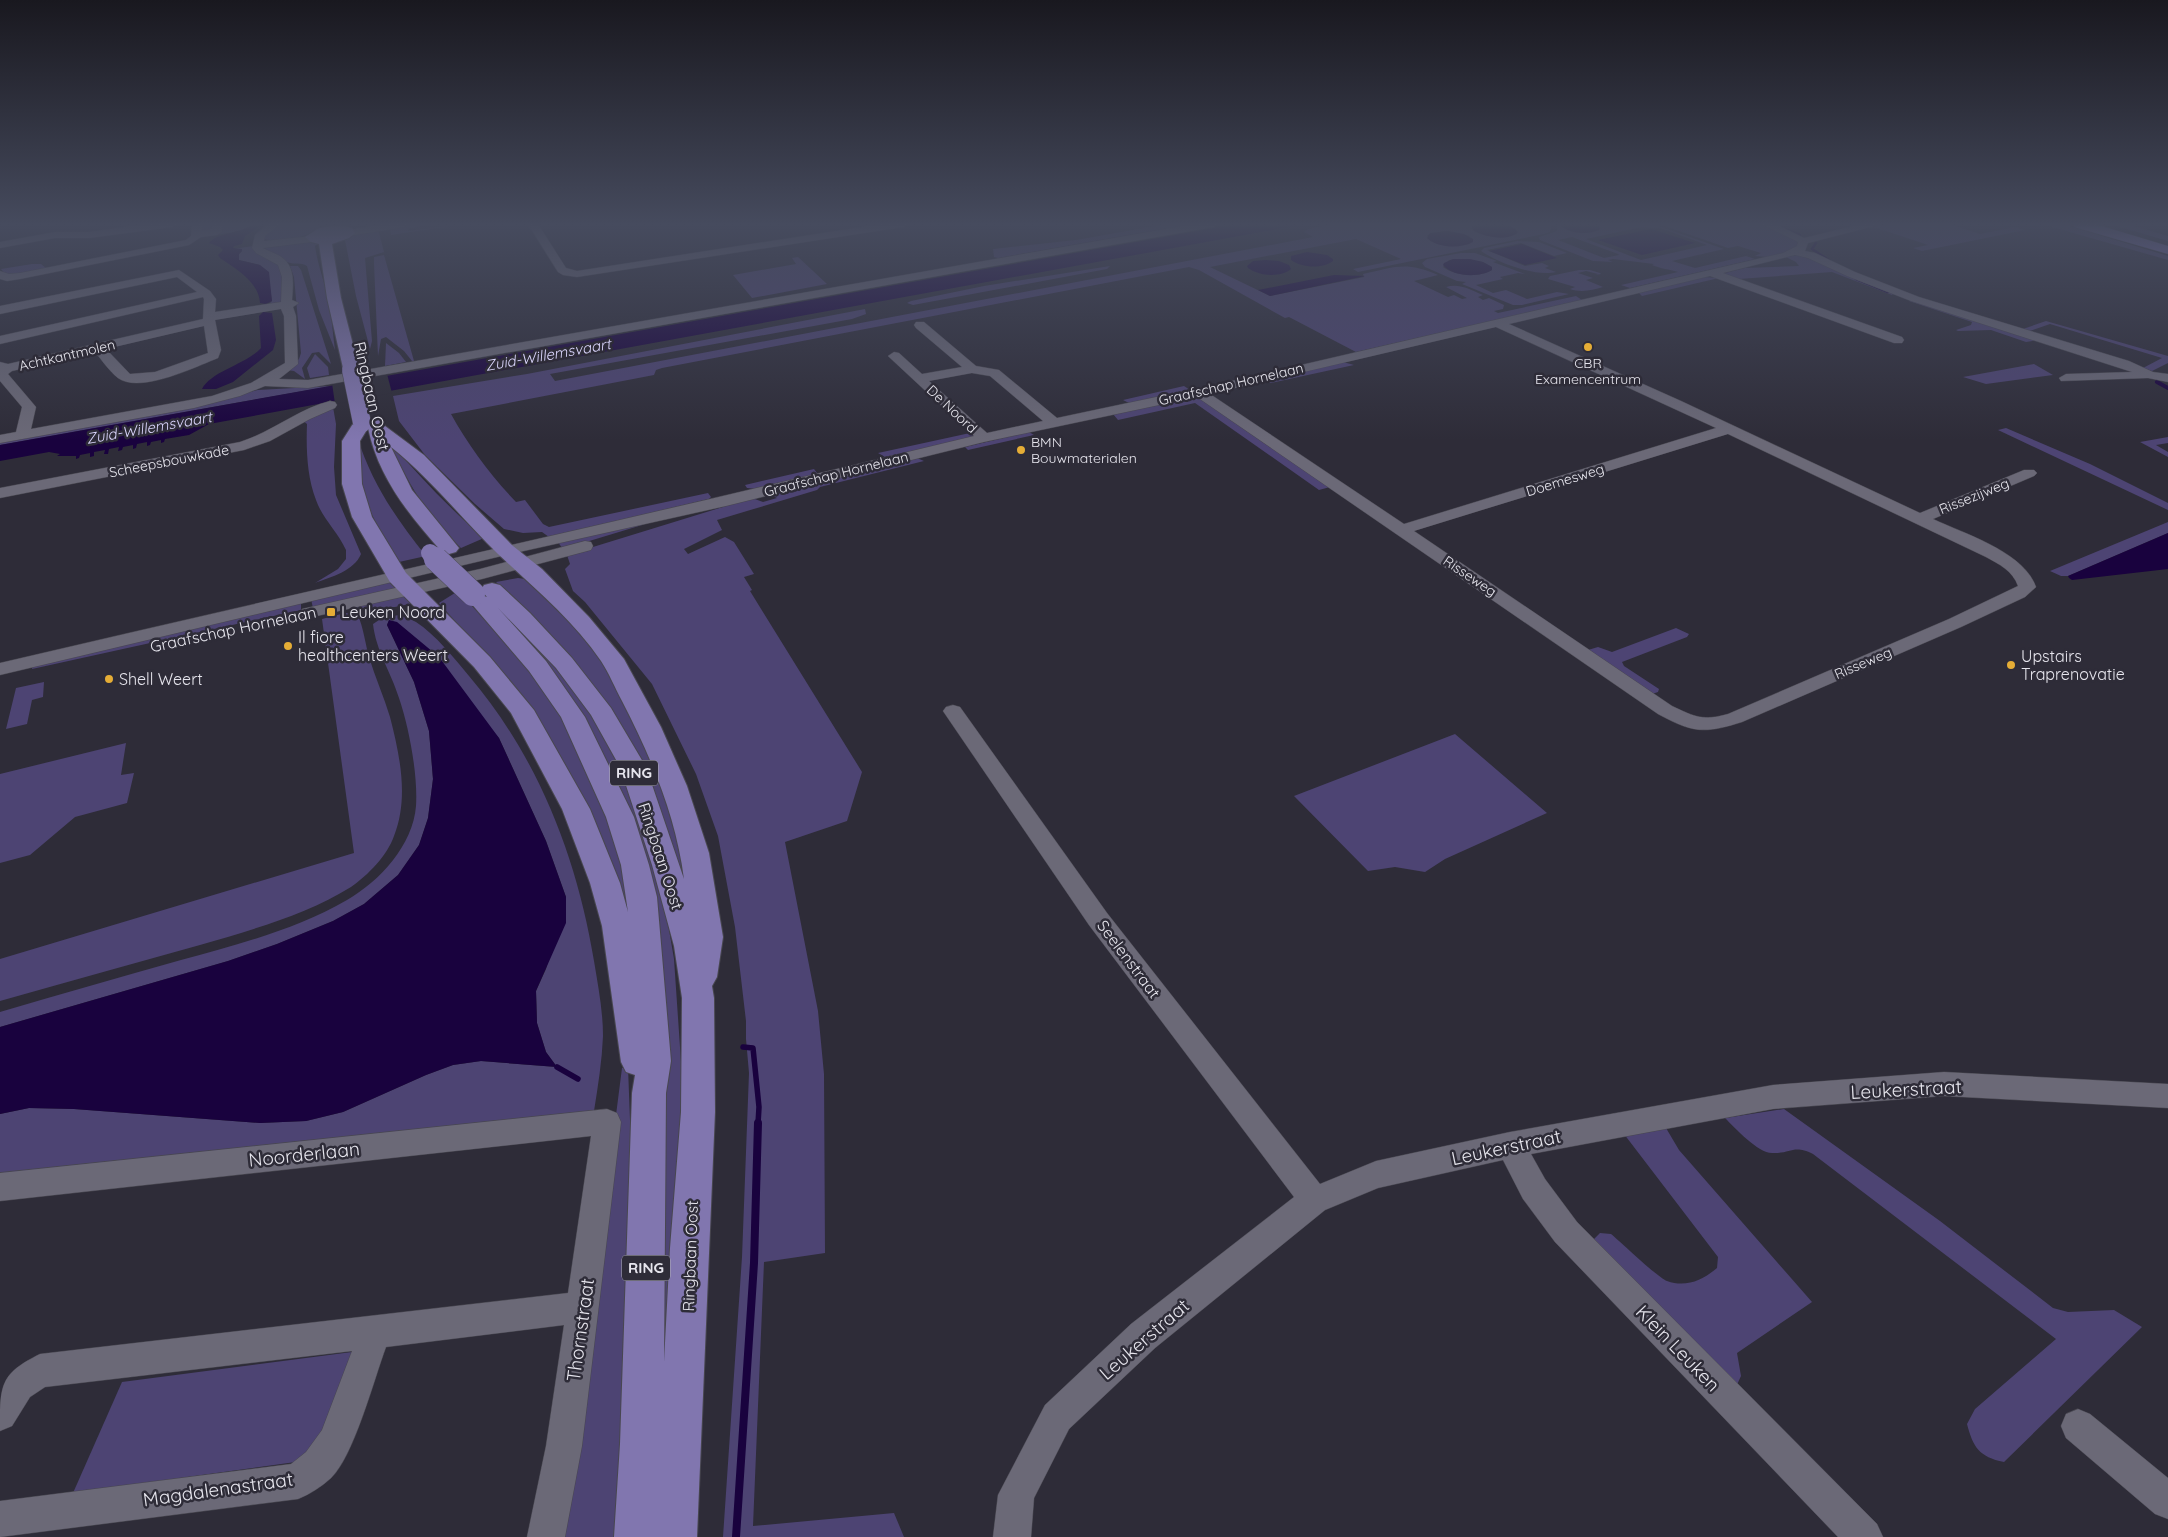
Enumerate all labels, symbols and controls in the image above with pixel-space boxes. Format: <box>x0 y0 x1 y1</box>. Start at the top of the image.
water label: Zuid-Willemsvaart <box>484 334 614 375</box>
street label: Achtkantmolen <box>17 335 117 375</box>
street label: Ringbaan Oost <box>350 340 394 452</box>
marker: CBR Examencentrum <box>1582 341 1594 353</box>
place label: CBR Examencentrum <box>1535 354 1641 388</box>
street label: Graafschap Hornelaan <box>1157 359 1305 409</box>
street label: De Noord <box>923 381 981 437</box>
water label: Zuid-Willemsvaart <box>85 407 215 448</box>
place label: BMN Bouwmaterialen <box>1031 433 1137 467</box>
street label: Scheepsbouwkade <box>108 441 231 481</box>
marker: BMN Bouwmaterialen <box>1015 444 1027 456</box>
street label: Graafschap Hornelaan <box>762 447 910 501</box>
street label: Doemesweg <box>1524 460 1606 500</box>
street label: Rissezijweg <box>1936 474 2012 518</box>
street label: Risseweg <box>1440 552 1500 600</box>
street label: Graafschap Hornelaan <box>148 602 318 656</box>
place label: Leuken Noord <box>341 602 445 622</box>
marker: Leuken Noord <box>325 606 337 618</box>
place label: Il fiore healthcenters Weert <box>298 627 448 665</box>
marker: Il fiore healthcenters Weert <box>282 640 294 652</box>
street label: Risseweg <box>1832 643 1894 683</box>
place label: Upstairs Traprenovatie <box>2021 646 2125 684</box>
marker: Upstairs Traprenovatie <box>2005 659 2017 671</box>
place label: Shell Weert <box>119 669 203 689</box>
marker: Shell Weert <box>103 673 115 685</box>
road number: RING <box>610 760 658 786</box>
street label: Ringbaan Oost <box>634 800 688 912</box>
street label: Seelenstraat <box>1093 916 1165 1002</box>
street label: Leukerstraat <box>1850 1074 1962 1104</box>
street label: Leukerstraat <box>1449 1124 1563 1170</box>
street label: Noorderlaan <box>247 1136 361 1172</box>
street label: Ringbaan Oost <box>678 1200 702 1312</box>
road number: RING <box>622 1256 670 1280</box>
street label: Thornstraat <box>561 1277 599 1383</box>
street label: Leukerstraat <box>1094 1293 1194 1385</box>
street label: Klein Leuken <box>1631 1300 1725 1396</box>
street label: Magdalenastraat <box>141 1467 295 1511</box>

